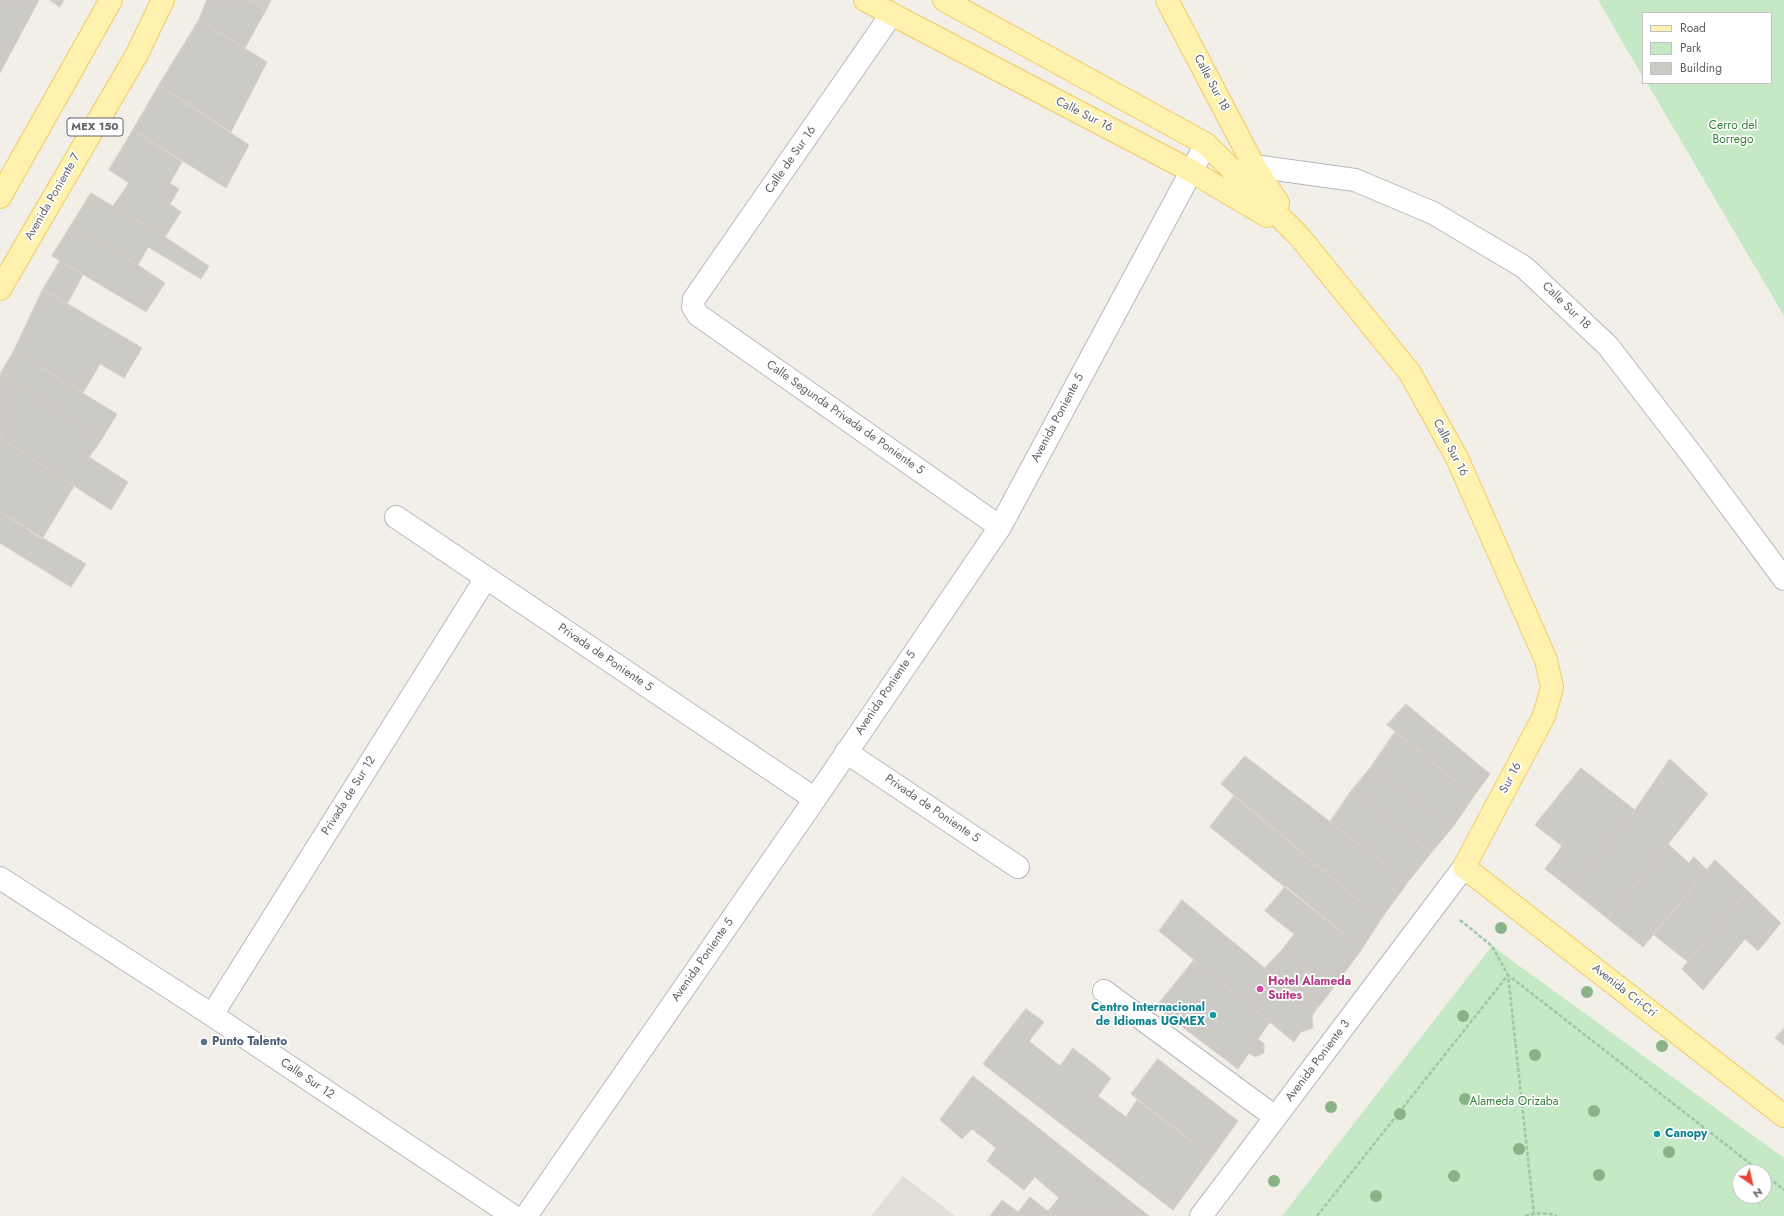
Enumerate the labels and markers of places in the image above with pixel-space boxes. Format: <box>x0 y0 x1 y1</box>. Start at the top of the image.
place label: Hotel Alameda Suites <box>1268 975 1351 1003</box>
marker: Hotel Alameda Suites <box>1255 984 1265 994</box>
place label: Centro Internacional de Idiomas UGMEX <box>1091 1001 1205 1029</box>
marker: Centro Internacional de Idiomas UGMEX <box>1208 1010 1218 1020</box>
place label: Punto Talento <box>212 1035 287 1049</box>
marker: Punto Talento <box>199 1037 209 1047</box>
place label: Canopy <box>1665 1127 1707 1141</box>
marker: Canopy <box>1652 1129 1662 1139</box>

